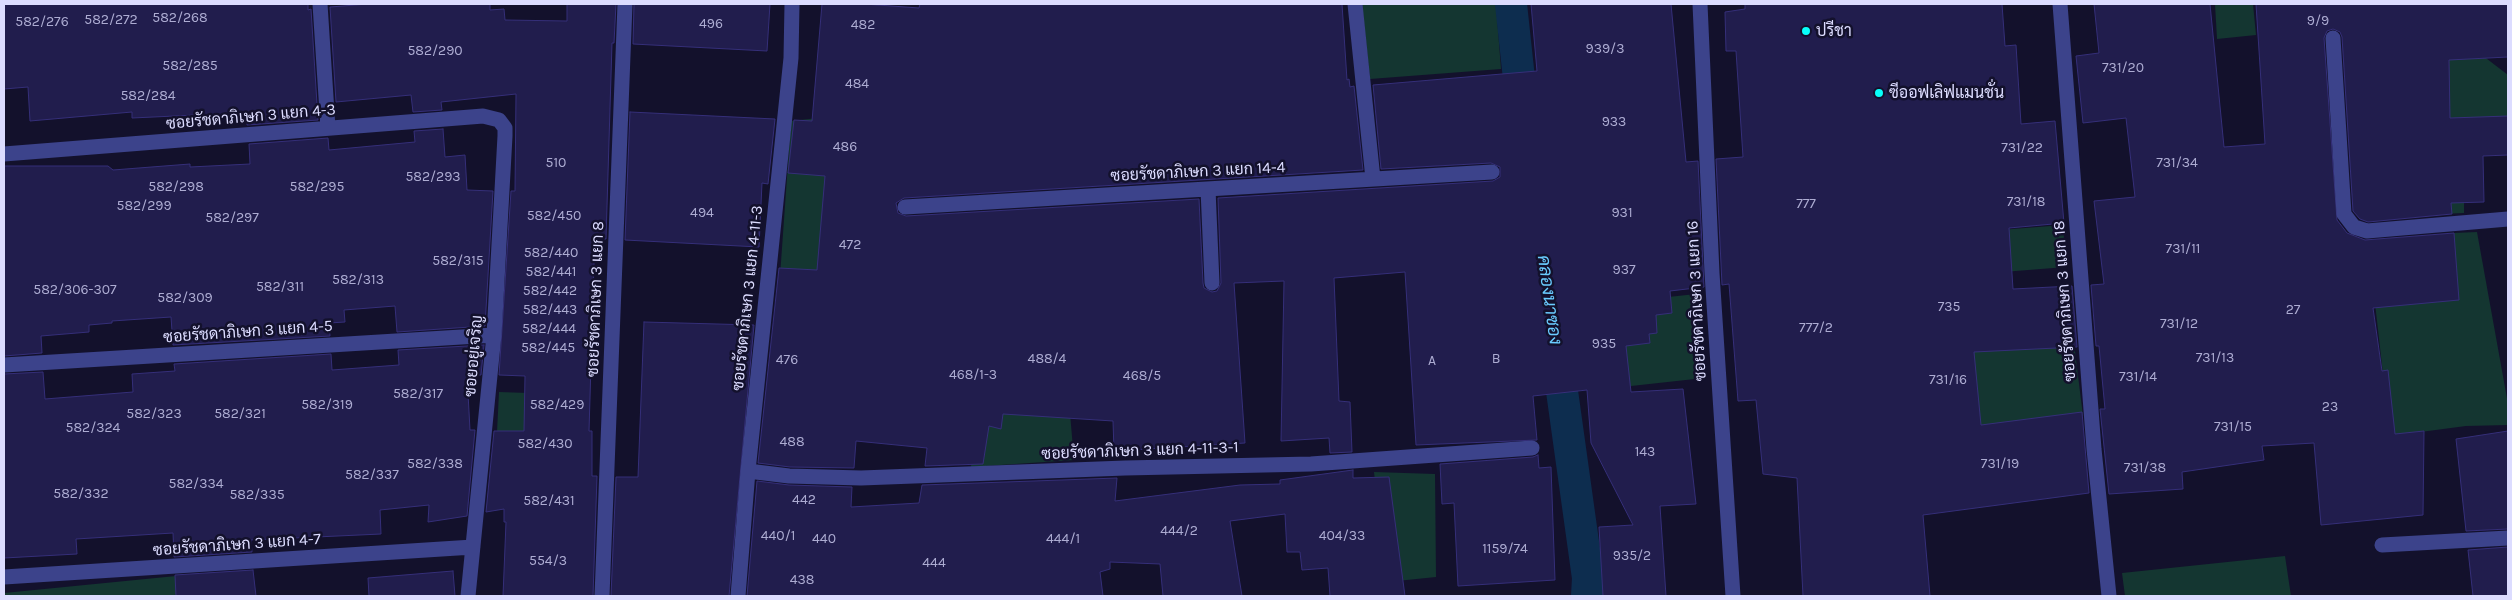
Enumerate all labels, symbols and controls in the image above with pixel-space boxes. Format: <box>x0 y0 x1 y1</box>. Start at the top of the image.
house number: 582/268 <box>152 10 208 26</box>
house number: 582/272 <box>84 12 138 28</box>
house number: 9/9 <box>2307 13 2329 29</box>
house number: 582/276 <box>15 14 69 30</box>
house number: 496 <box>699 16 723 32</box>
house number: 482 <box>851 17 875 33</box>
place label: ปรีชา <box>1816 21 1852 41</box>
marker: ปรีชา <box>1800 25 1812 37</box>
house number: 939/3 <box>1586 41 1624 57</box>
house number: 582/290 <box>407 43 463 59</box>
house number: 582/285 <box>162 58 218 74</box>
house number: 731/20 <box>2102 60 2144 76</box>
house number: 484 <box>845 76 869 92</box>
place label: ซีออฟเลิฟแมนชั่น <box>1889 83 2004 103</box>
marker: ซีออฟเลิฟแมนชั่น <box>1873 87 1885 99</box>
house number: 582/284 <box>120 88 176 104</box>
street label: ซอยรัชดาภิเษก 3 แยก 4-3 <box>165 100 337 134</box>
house number: 933 <box>1602 114 1626 130</box>
house number: 486 <box>833 139 857 155</box>
house number: 731/22 <box>2001 140 2043 156</box>
house number: 510 <box>546 155 566 171</box>
house number: 731/34 <box>2156 155 2198 171</box>
street label: ซอยรัชดาภิเษก 3 แยก 14-4 <box>1110 158 1286 186</box>
house number: 582/293 <box>405 169 461 185</box>
house number: 582/298 <box>148 179 204 195</box>
house number: 582/295 <box>290 179 344 195</box>
house number: 731/18 <box>2007 194 2045 210</box>
house number: 777 <box>1796 196 1816 212</box>
house number: 582/299 <box>116 198 172 214</box>
street label: ซอยรัชดาภิเษก 3 แยก 4-11-3 <box>729 204 767 392</box>
house number: 494 <box>690 205 714 221</box>
house number: 931 <box>1611 205 1633 221</box>
house number: 582/450 <box>527 208 581 224</box>
house number: 582/297 <box>205 210 259 226</box>
street label: ซอยรัชดาภิเษก 3 แยก 16 <box>1683 220 1711 382</box>
street label: ซอยรัชดาภิเษก 3 แยก 18 <box>2050 220 2080 382</box>
street label: ซอยรัชดาภิเษก 3 แยก 8 <box>584 221 608 377</box>
house number: 472 <box>839 237 861 253</box>
house number: 731/11 <box>2166 241 2200 257</box>
house number: 582/440 <box>524 245 578 261</box>
house number: 582/315 <box>432 253 484 269</box>
water label: คลองนาซอง <box>1532 254 1566 346</box>
house number: 937 <box>1613 262 1635 278</box>
house number: 582/441 <box>526 264 576 280</box>
house number: 582/313 <box>332 272 384 288</box>
house number: 582/311 <box>256 279 304 295</box>
house number: 582/306-307 <box>33 282 117 298</box>
house number: 582/442 <box>523 283 577 299</box>
house number: 582/309 <box>157 290 213 306</box>
house number: 735 <box>1938 299 1960 315</box>
house number: 582/443 <box>523 302 577 318</box>
house number: 27 <box>2286 302 2300 318</box>
street label: ซอยอยู่เจริญ <box>461 314 487 398</box>
street label: ซอยรัชดาภิเษก 3 แยก 4-5 <box>163 316 333 348</box>
house number: 731/12 <box>2160 316 2198 332</box>
house number: 777/2 <box>1799 320 1833 336</box>
house number: 582/444 <box>522 321 576 337</box>
house number: 935 <box>1592 336 1616 352</box>
house number: 582/445 <box>521 340 575 356</box>
house number: 731/13 <box>2196 350 2234 366</box>
house number: 488/4 <box>1028 351 1066 367</box>
house number: B <box>1492 351 1500 367</box>
house number: 476 <box>776 352 798 368</box>
house number: A <box>1428 353 1436 369</box>
house number: 468/1-3 <box>949 367 997 383</box>
house number: 468/5 <box>1123 368 1161 384</box>
house number: 731/14 <box>2119 369 2157 385</box>
house number: 731/16 <box>1929 372 1967 388</box>
house number: 582/317 <box>393 386 443 402</box>
house number: 582/319 <box>301 397 353 413</box>
house number: 582/429 <box>530 397 584 413</box>
house number: 23 <box>2322 399 2338 415</box>
house number: 582/323 <box>126 406 182 422</box>
house number: 582/321 <box>214 406 266 422</box>
house number: 731/15 <box>2214 419 2252 435</box>
house number: 582/324 <box>66 420 120 436</box>
house number: 488 <box>779 434 805 450</box>
house number: 582/430 <box>517 436 573 452</box>
street label: ซอยรัชดาภิเษก 3 แยก 4-11-3-1 <box>1041 438 1239 464</box>
house number: 143 <box>1635 444 1655 460</box>
house number: 582/338 <box>407 456 463 472</box>
house number: 731/19 <box>1981 456 2019 472</box>
house number: 731/38 <box>2124 460 2166 476</box>
house number: 582/337 <box>345 467 399 483</box>
house number: 582/334 <box>168 476 224 492</box>
house number: 582/332 <box>53 486 109 502</box>
house number: 582/335 <box>229 487 285 503</box>
house number: 442 <box>792 492 816 508</box>
house number: 582/431 <box>523 493 575 509</box>
house number: 444/2 <box>1160 523 1198 539</box>
house number: 440/1 <box>761 528 795 544</box>
house number: 404/33 <box>1319 528 1365 544</box>
street label: ซอยรัชดาภิเษก 3 แยก 4-7 <box>152 530 322 560</box>
house number: 440 <box>812 531 836 547</box>
house number: 444/1 <box>1046 531 1080 547</box>
house number: 1159/74 <box>1482 541 1528 557</box>
house number: 935/2 <box>1613 548 1651 564</box>
house number: 554/3 <box>529 553 567 569</box>
house number: 444 <box>922 555 946 571</box>
house number: 438 <box>790 572 814 588</box>

